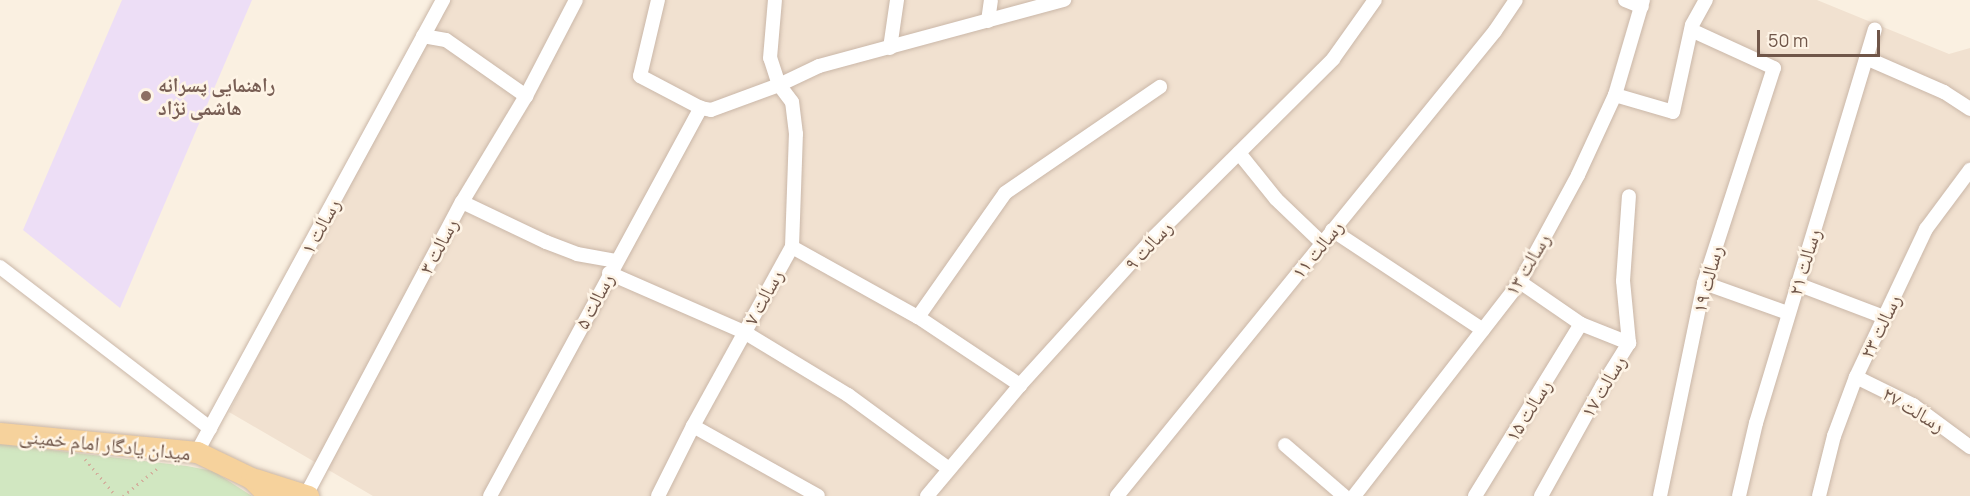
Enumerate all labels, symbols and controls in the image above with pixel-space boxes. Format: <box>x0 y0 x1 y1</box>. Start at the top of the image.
scale bar <box>1760 18 1883 56</box>
text: 50 m <box>1768 28 1808 52</box>
place label: راهنمایی پسرانه هاشمی نژاد <box>158 72 275 119</box>
marker: راهنمایی پسرانه هاشمی نژاد <box>139 89 153 103</box>
street label: رسالت ۱ <box>295 194 345 258</box>
street label: رسالت ۳ <box>413 214 463 278</box>
street label: رسالت ۹ <box>1119 215 1177 275</box>
street label: رسالت ۱۱ <box>1286 215 1348 283</box>
street label: رسالت ۲۱ <box>1783 226 1825 298</box>
street label: رسالت ۱۳ <box>1499 228 1555 300</box>
street label: رسالت ۱۹ <box>1687 243 1727 315</box>
street label: رسالت ۷ <box>738 265 788 329</box>
street label: رسالت ۵ <box>569 269 619 333</box>
street label: رسالت ۲۳ <box>1854 290 1906 362</box>
street label: رسالت ۱۷ <box>1575 350 1631 422</box>
street label: رسالت ۱۵ <box>1500 375 1556 445</box>
street label: رسالت ۲۷ <box>1878 381 1950 437</box>
street label: میدان یادگار امام خمینی <box>18 423 192 465</box>

